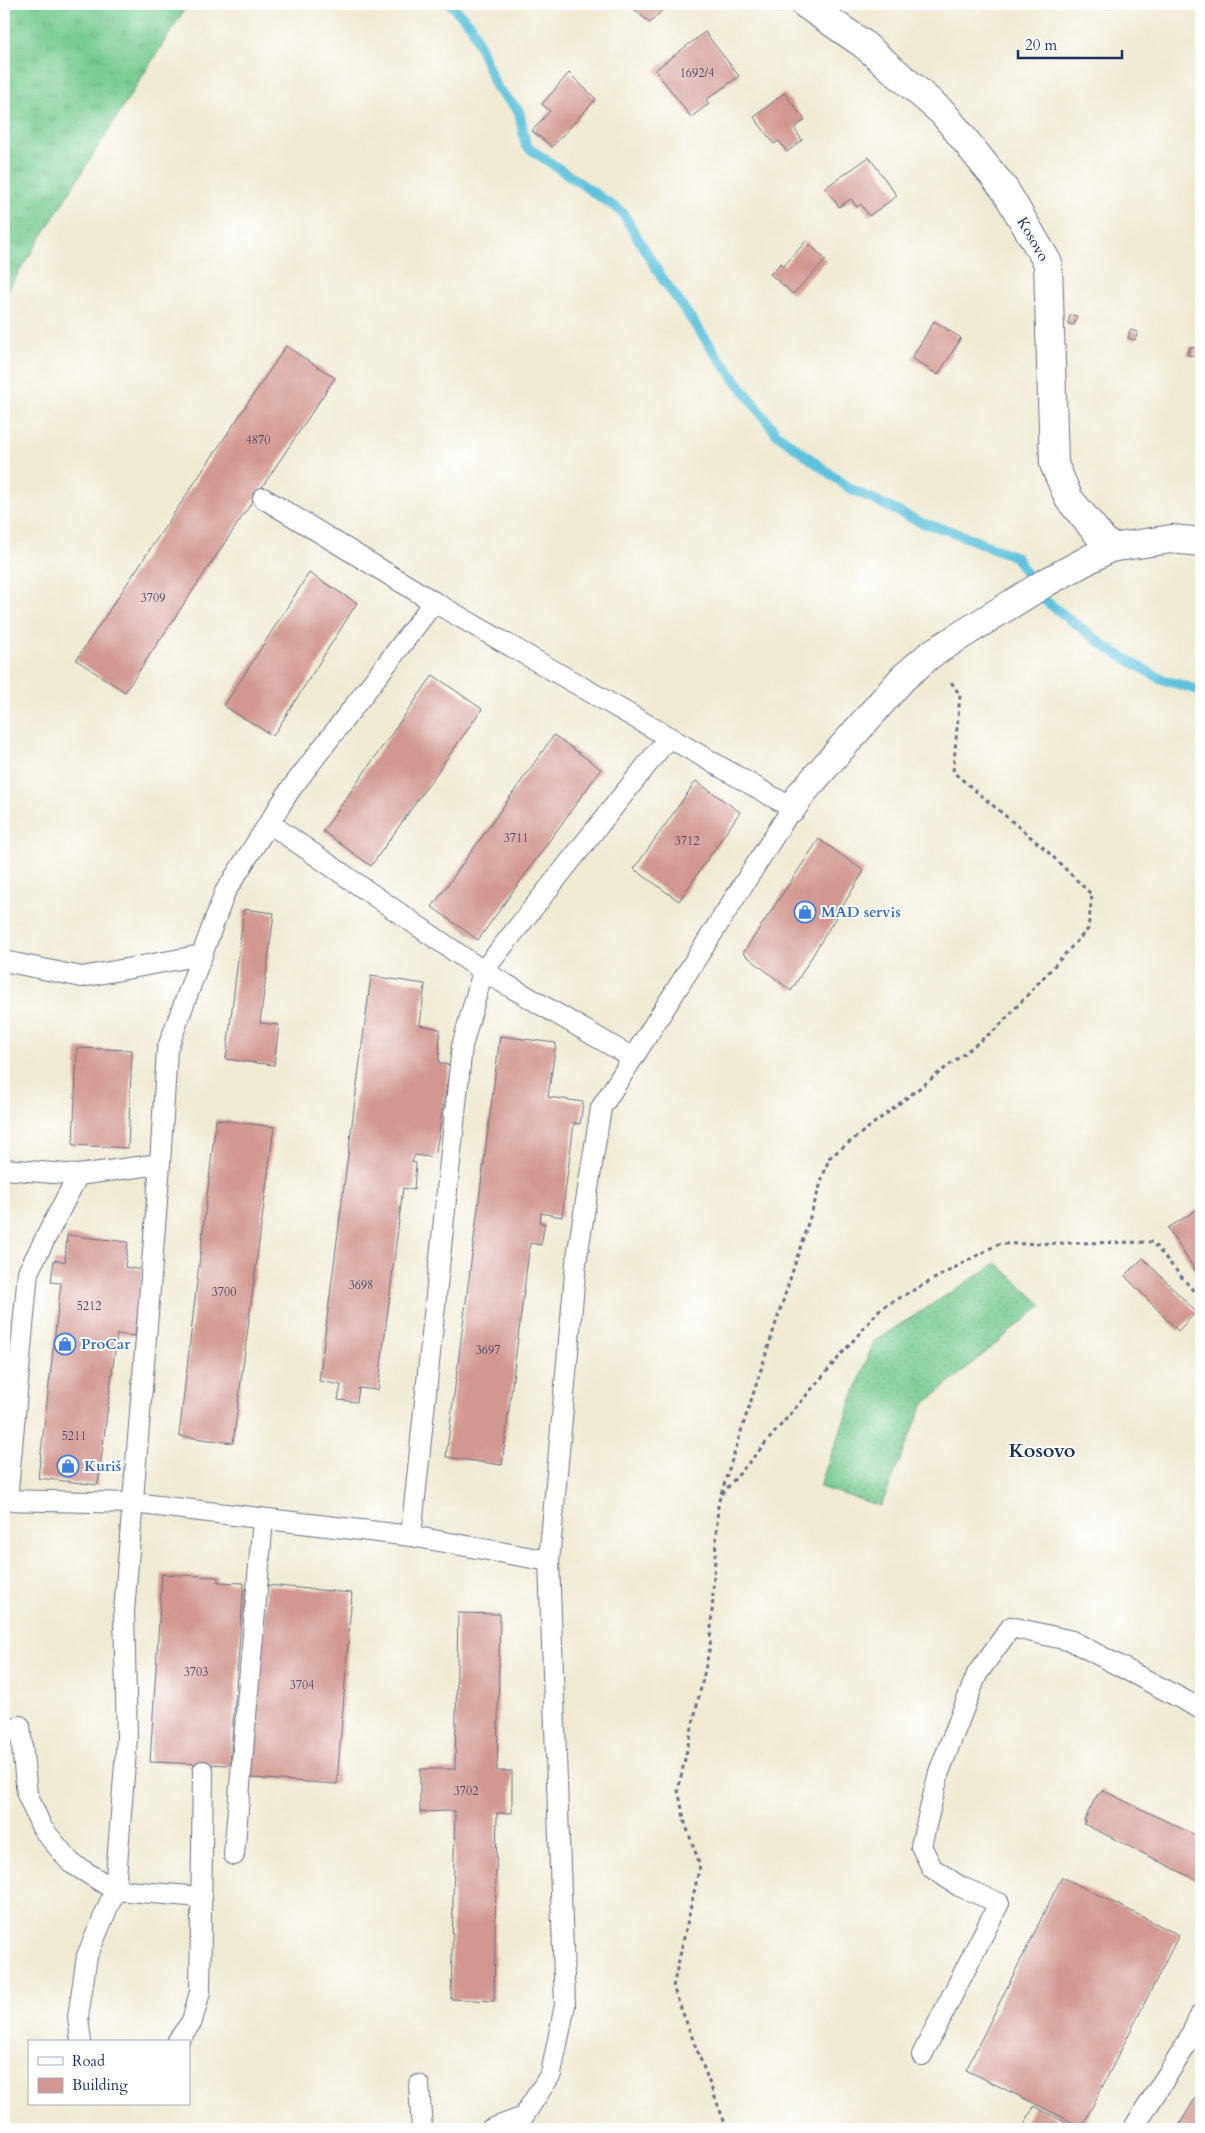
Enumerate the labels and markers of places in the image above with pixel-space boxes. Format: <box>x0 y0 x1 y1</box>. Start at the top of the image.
shop icon: MAD servis <box>793 900 817 924</box>
place label: MAD servis <box>821 902 901 922</box>
shop icon: ProCar <box>53 1332 77 1356</box>
place label: ProCar <box>81 1334 131 1354</box>
shop icon: Kuriš <box>56 1454 80 1478</box>
place label: Kuriš <box>84 1456 121 1476</box>

